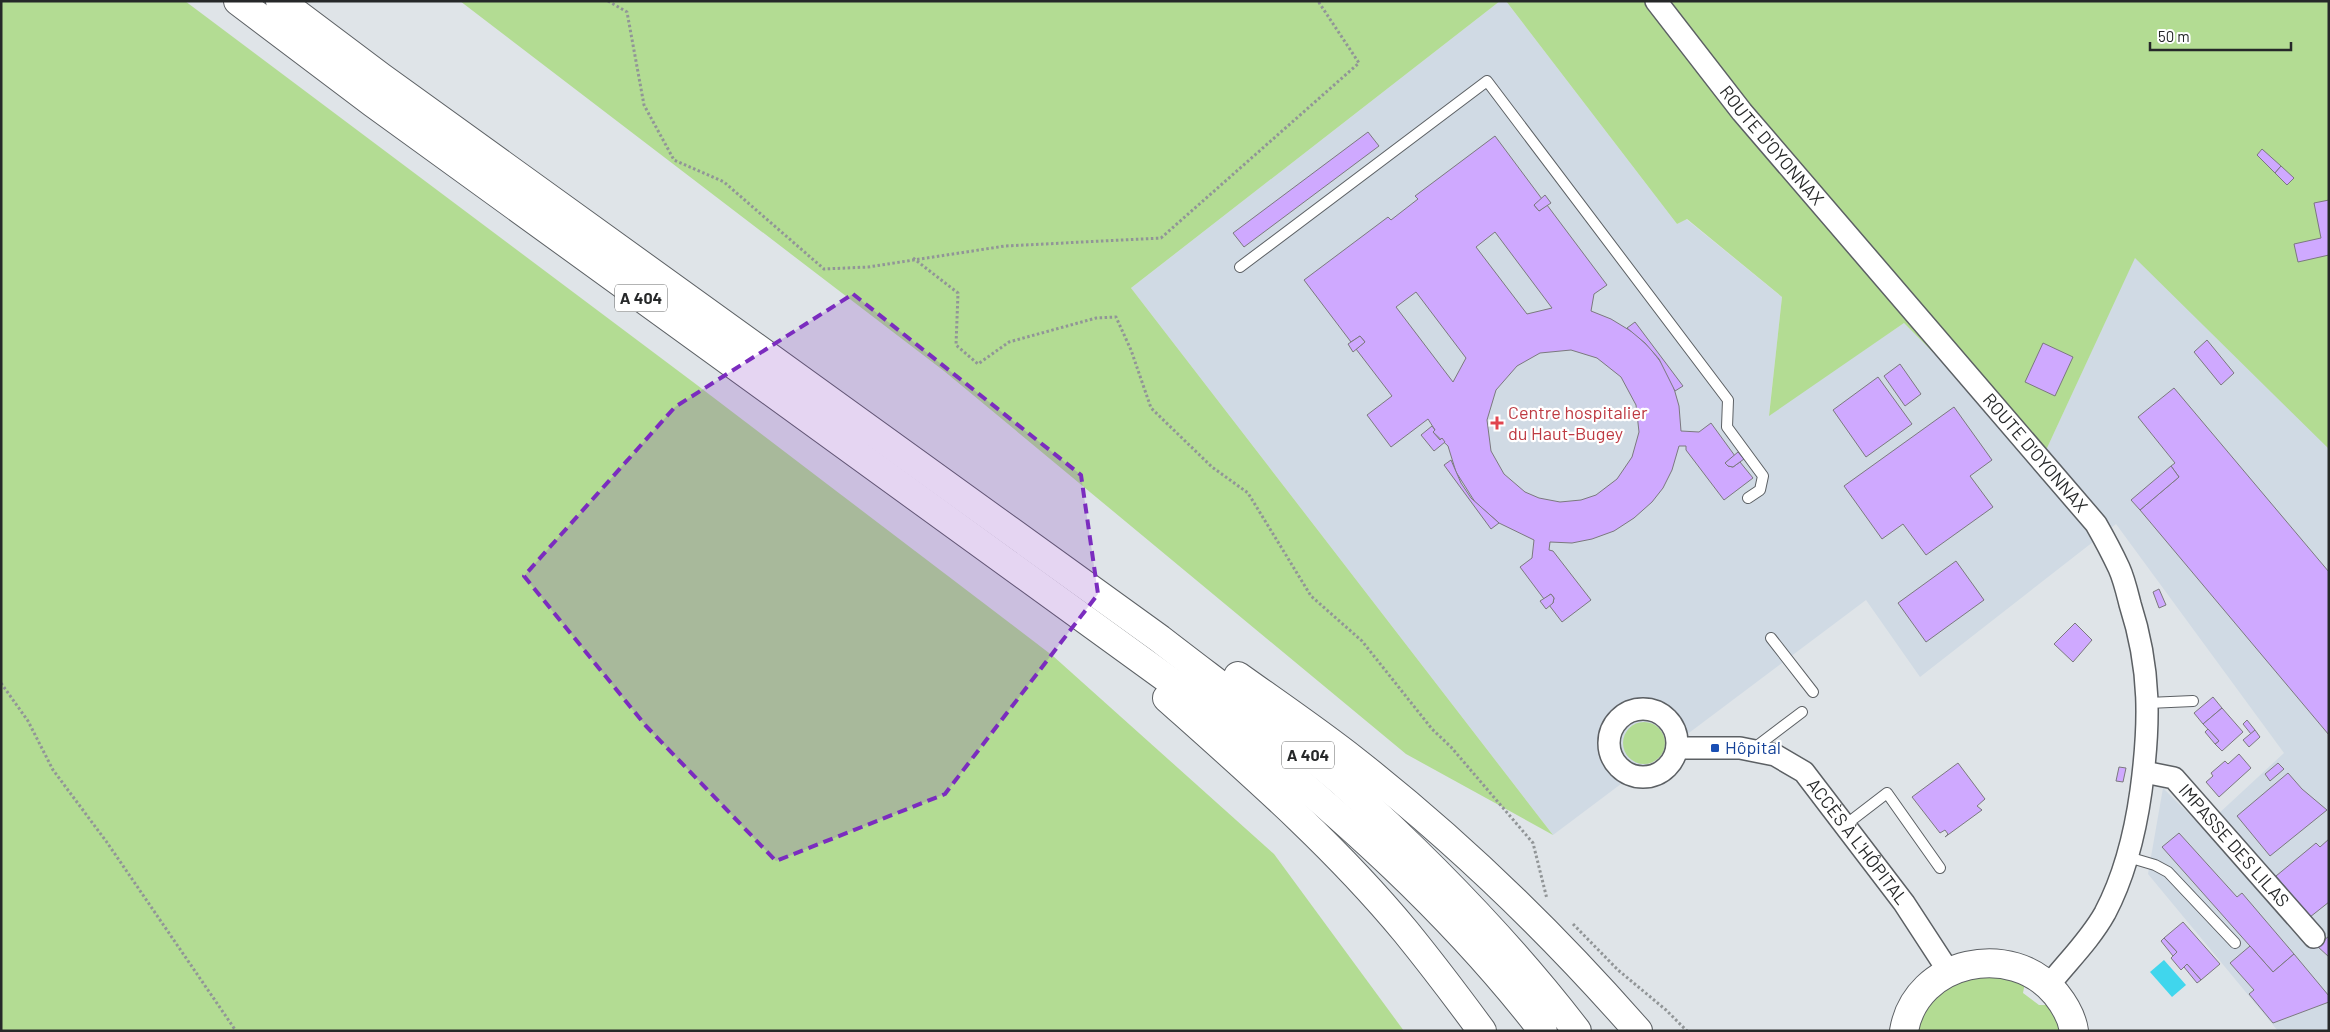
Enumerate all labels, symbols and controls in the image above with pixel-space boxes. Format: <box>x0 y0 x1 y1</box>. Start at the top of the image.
scale bar <box>2150 20 2291 52</box>
text: 50 m <box>2158 27 2190 45</box>
street label: ROUTE D'OYONNAX <box>1716 81 1829 209</box>
road number: A 404 <box>615 284 667 312</box>
street label: ROUTE D'OYONNAX <box>1979 388 2093 516</box>
place label: Centre hospitalier du Haut-Bugey <box>1508 401 1648 444</box>
marker: Centre hospitalier du Haut-Bugey <box>1490 416 1504 430</box>
place label: Hôpital <box>1725 736 1781 758</box>
road number: A 404 <box>1282 742 1334 768</box>
marker: Hôpital <box>1709 742 1721 754</box>
street label: ACCÈS À L'HÔPITAL <box>1803 774 1913 908</box>
street label: IMPASSE DES LILAS <box>2175 779 2294 911</box>

